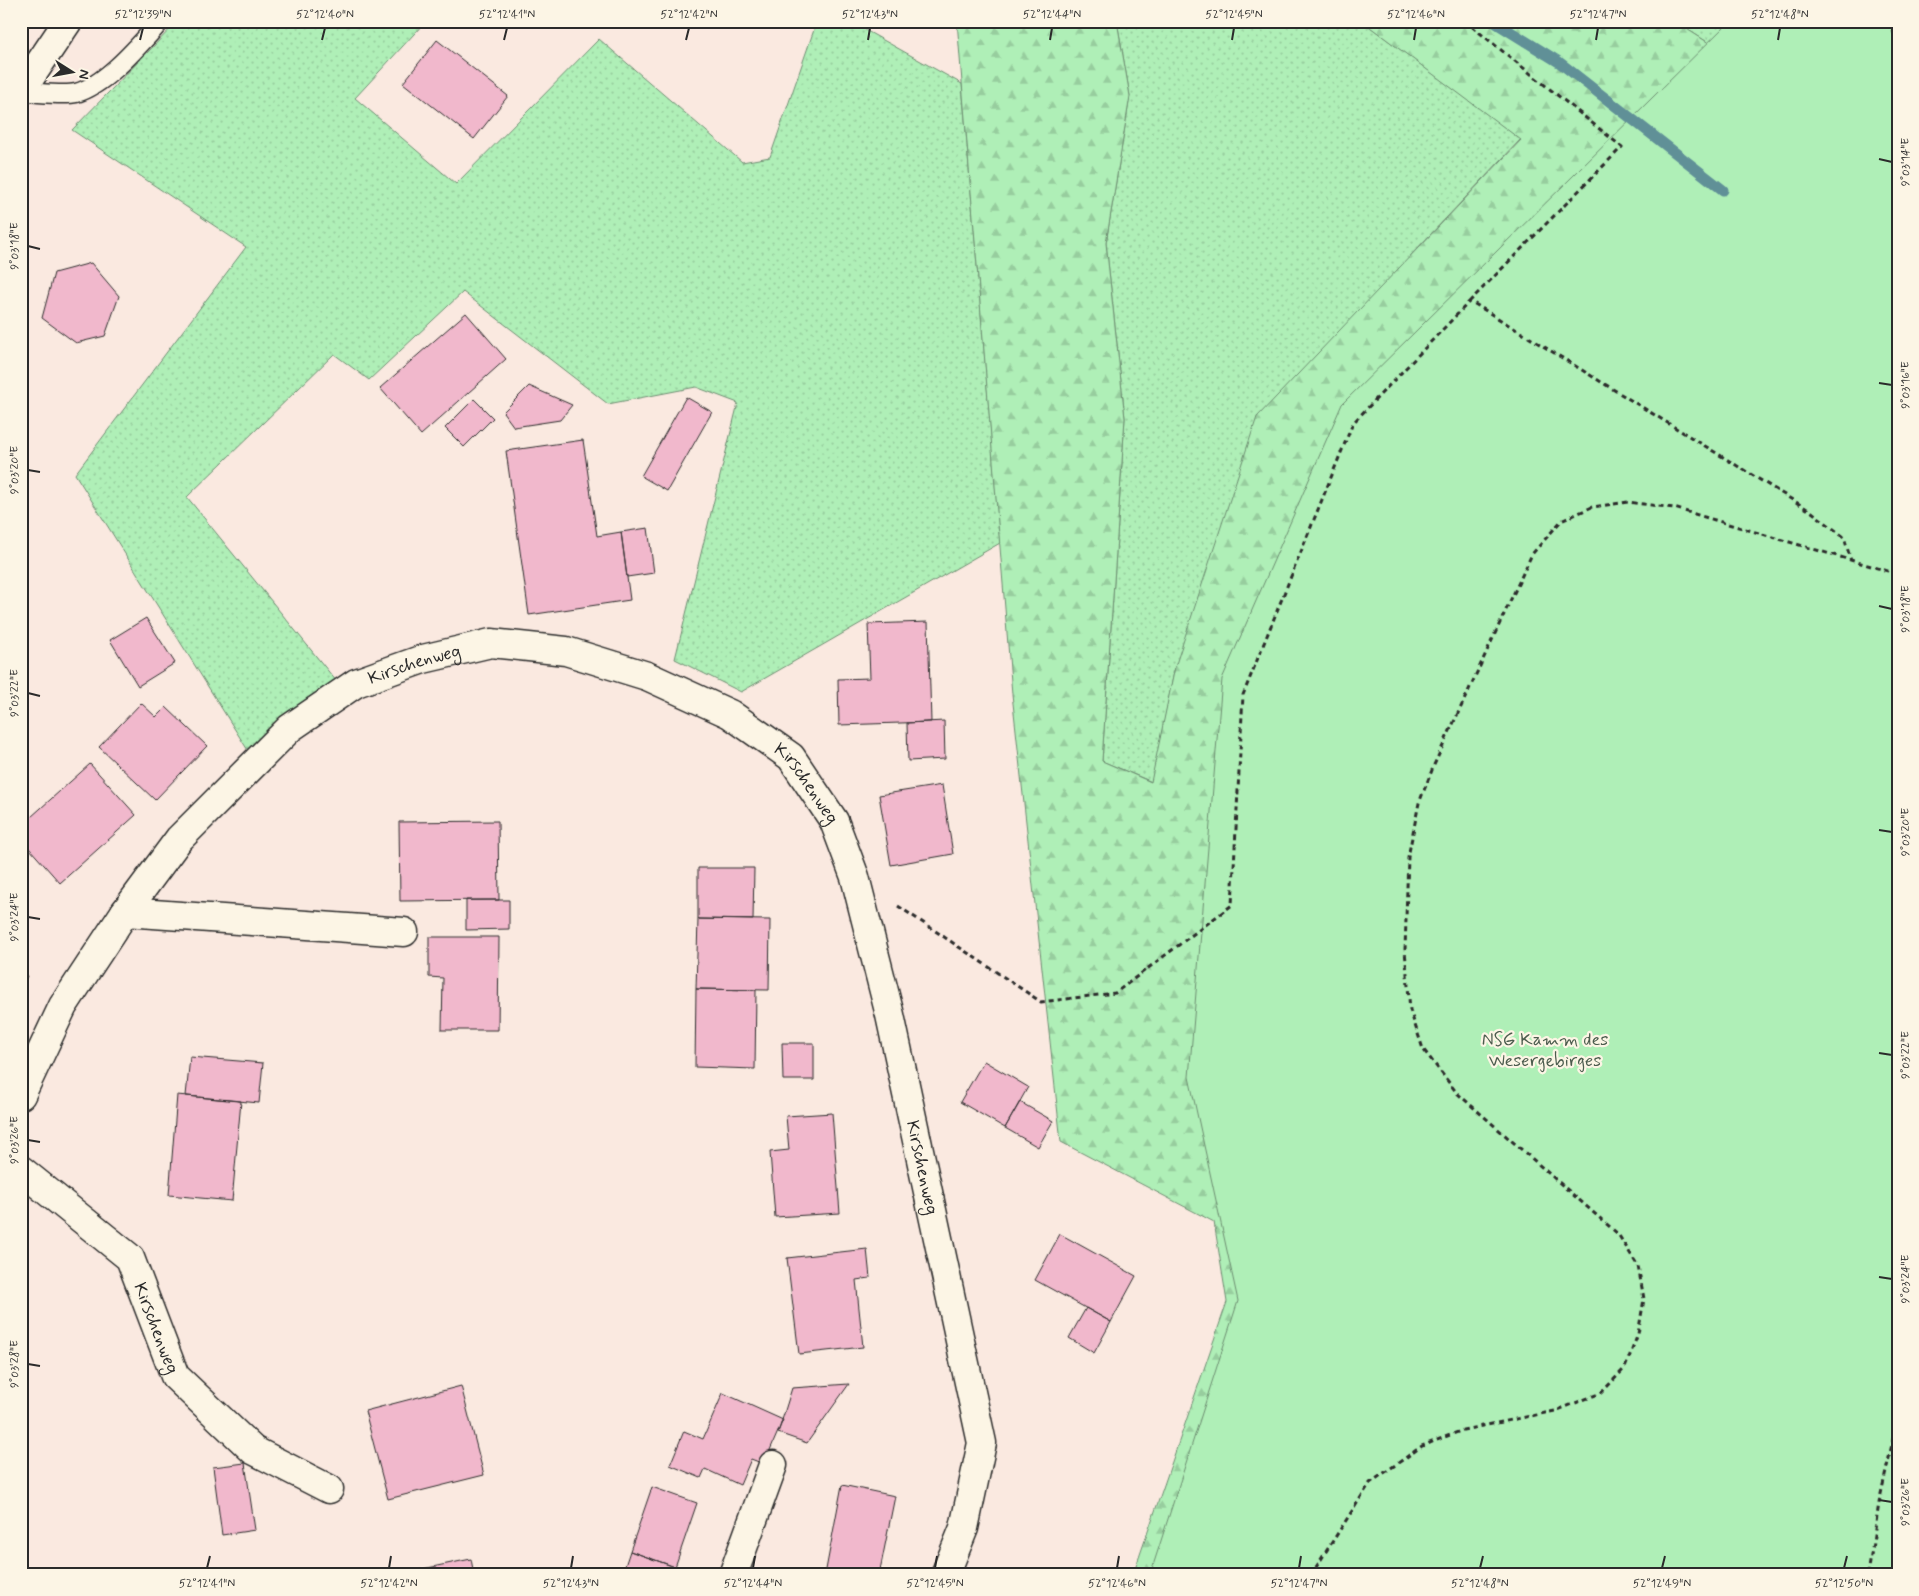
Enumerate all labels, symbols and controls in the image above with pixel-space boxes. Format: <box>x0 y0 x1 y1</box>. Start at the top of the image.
text: 52°12'39"N <box>115 7 171 23</box>
text: 52°12'40"N <box>296 7 354 23</box>
text: 52°12'41"N <box>479 7 535 23</box>
text: 52°12'42"N <box>660 7 718 23</box>
text: 52°12'43"N <box>842 7 898 23</box>
text: 52°12'44"N <box>1023 7 1081 23</box>
text: 52°12'45"N <box>1205 7 1263 23</box>
text: 52°12'46"N <box>1387 7 1445 23</box>
text: 52°12'47"N <box>1569 7 1627 23</box>
text: 52°12'48"N <box>1751 7 1809 23</box>
north arrow <box>48 48 98 98</box>
text: N <box>74 68 94 81</box>
text: 9°03'14"E <box>1898 138 1914 186</box>
text: 9°03'18"E <box>7 222 23 270</box>
text: 9°03'16"E <box>1898 361 1914 409</box>
text: 9°03'20"E <box>7 446 23 494</box>
text: 9°03'18"E <box>1898 585 1914 633</box>
street label: Kirschenweg <box>365 640 463 691</box>
text: 9°03'22"E <box>7 669 23 717</box>
street label: Kirschenweg <box>769 738 844 830</box>
text: 9°03'20"E <box>1898 808 1914 856</box>
text: 9°03'24"E <box>7 893 23 941</box>
park label: NSG Kamm des Wesergebirges <box>1482 1028 1608 1073</box>
text: 9°03'22"E <box>1898 1031 1914 1079</box>
text: 9°03'26"E <box>7 1116 23 1164</box>
street label: Kirschenweg <box>900 1118 944 1217</box>
text: 9°03'24"E <box>1898 1255 1914 1303</box>
street label: Kirschenweg <box>127 1279 184 1378</box>
text: 9°03'28"E <box>7 1340 23 1388</box>
text: 9°03'26"E <box>1898 1478 1914 1526</box>
text: 52°12'41"N <box>179 1576 235 1592</box>
text: 52°12'42"N <box>360 1576 418 1592</box>
text: 52°12'43"N <box>543 1576 599 1592</box>
text: 52°12'44"N <box>724 1576 782 1592</box>
text: 52°12'45"N <box>906 1576 964 1592</box>
text: 52°12'46"N <box>1088 1576 1146 1592</box>
text: 52°12'47"N <box>1270 1576 1328 1592</box>
text: 52°12'48"N <box>1451 1576 1509 1592</box>
text: 52°12'49"N <box>1633 1576 1691 1592</box>
text: 52°12'50"N <box>1815 1576 1873 1592</box>

